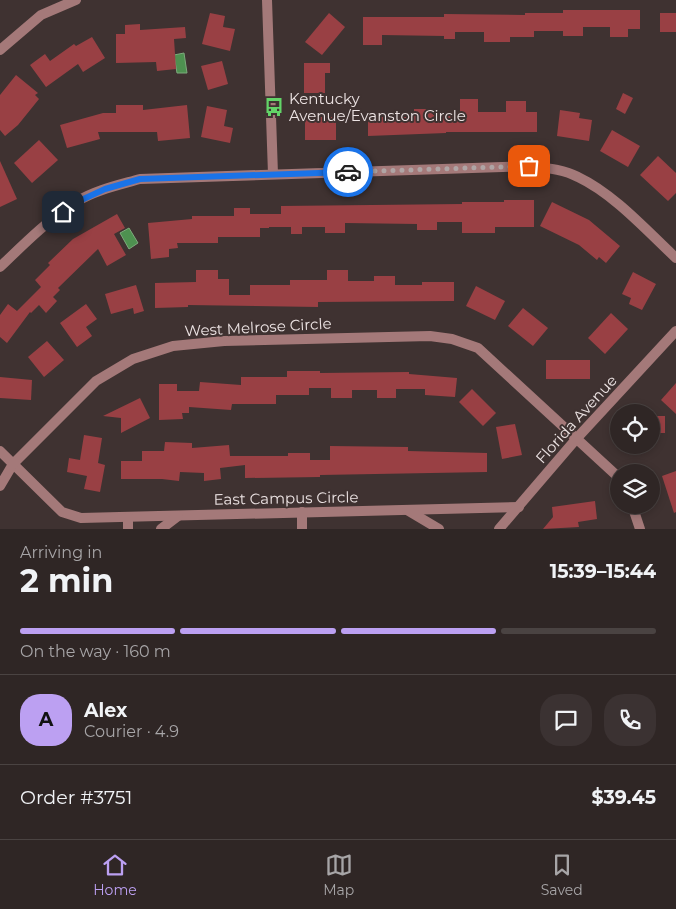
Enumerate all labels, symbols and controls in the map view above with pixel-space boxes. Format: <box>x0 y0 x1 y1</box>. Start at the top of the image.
place label: Kentucky Avenue/Evanston Circle <box>289 89 466 125</box>
bus stop icon: Kentucky Avenue/Evanston Circle <box>263 96 285 118</box>
pin <box>508 145 550 187</box>
courier <box>323 147 373 197</box>
icon: bag <box>515 152 543 180</box>
icon: car <box>334 158 362 186</box>
pin <box>42 191 84 233</box>
icon: home <box>49 198 77 226</box>
street label: West Melrose Circle <box>184 314 332 340</box>
street label: Florida Avenue <box>531 371 621 467</box>
map controls <box>610 404 660 514</box>
button: locate <box>610 404 660 454</box>
button: layers <box>610 464 660 514</box>
street label: East Campus Circle <box>213 487 359 509</box>
text: Arriving in <box>20 543 102 562</box>
text: 15:39–15:44 <box>550 560 656 583</box>
text: 2 min <box>20 561 113 600</box>
text: On the way · 160 m <box>20 642 171 661</box>
button: chat <box>540 694 592 746</box>
button: phone <box>604 694 656 746</box>
text: Alex <box>84 699 127 722</box>
text: A <box>39 708 53 731</box>
text: Courier · 4.9 <box>84 722 179 741</box>
text: Order #3751 <box>20 786 132 809</box>
text: $39.45 <box>591 786 656 809</box>
tab: Home <box>93 851 137 899</box>
tab: Map <box>323 851 354 899</box>
tab: Saved <box>541 851 583 899</box>

